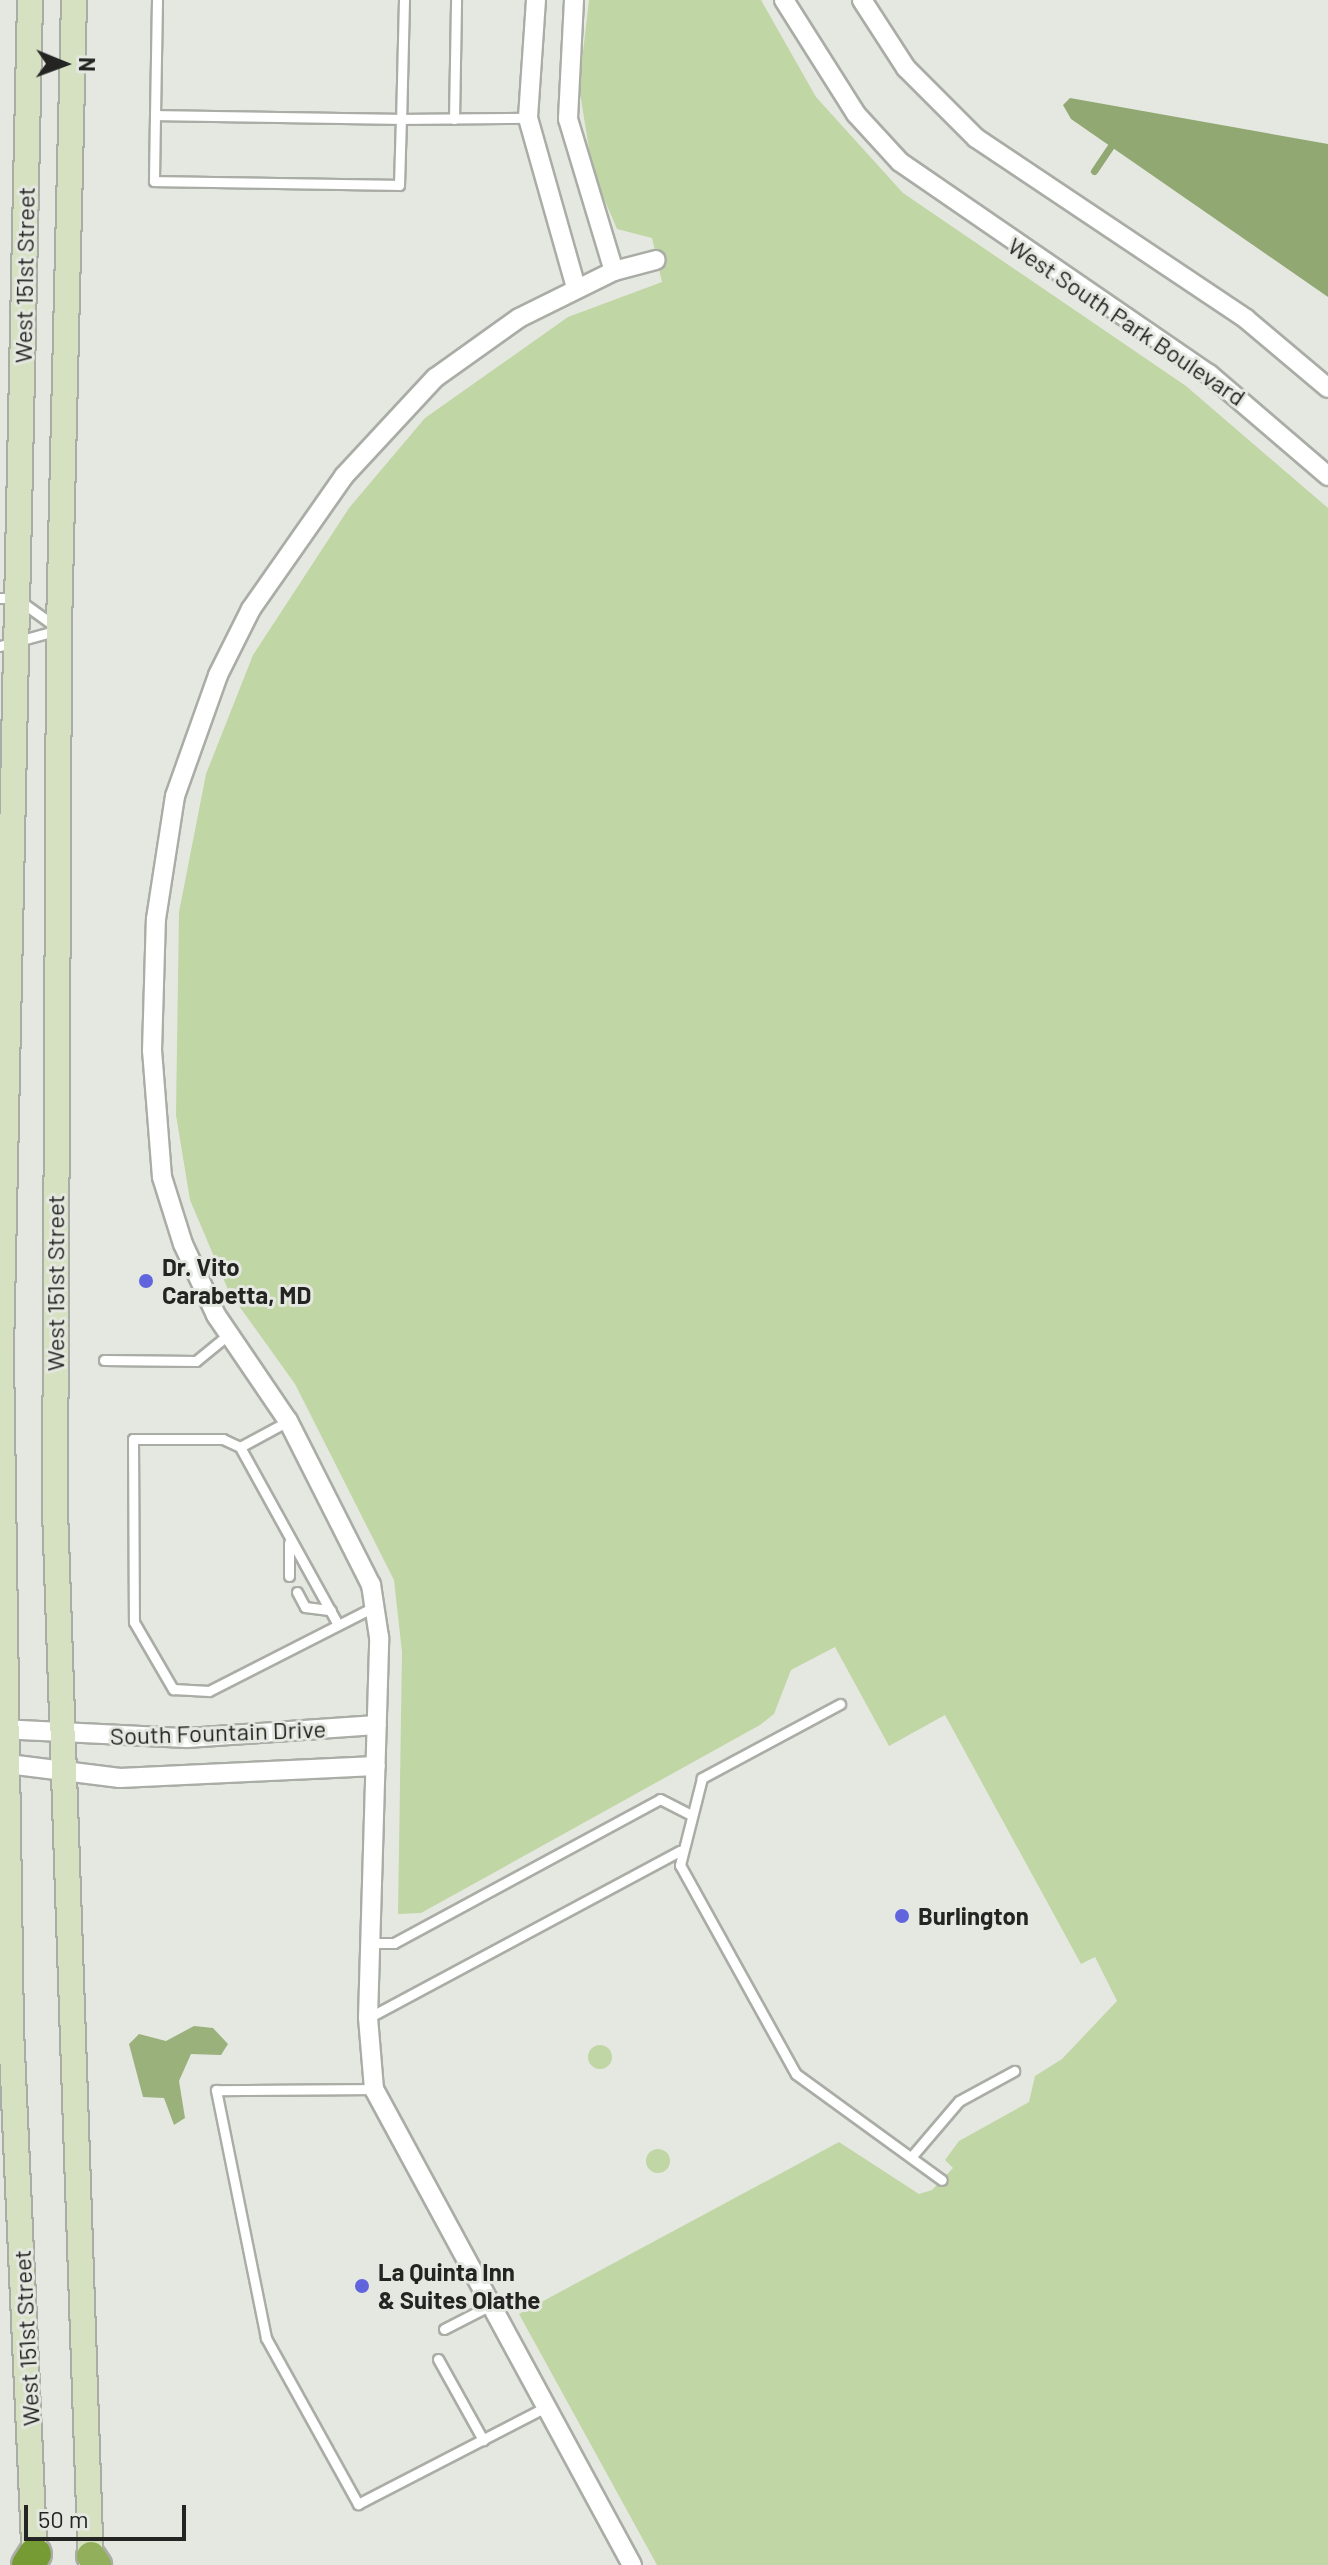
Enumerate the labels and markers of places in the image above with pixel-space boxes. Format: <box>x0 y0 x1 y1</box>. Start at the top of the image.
place label: Dr. Vito Carabetta, MD <box>162 1253 311 1309</box>
marker: Dr. Vito Carabetta, MD <box>137 1272 155 1290</box>
place label: Burlington <box>918 1902 1029 1930</box>
marker: Burlington <box>893 1907 911 1925</box>
place label: La Quinta Inn & Suites Olathe <box>378 2258 540 2314</box>
marker: La Quinta Inn & Suites Olathe <box>353 2277 371 2295</box>

